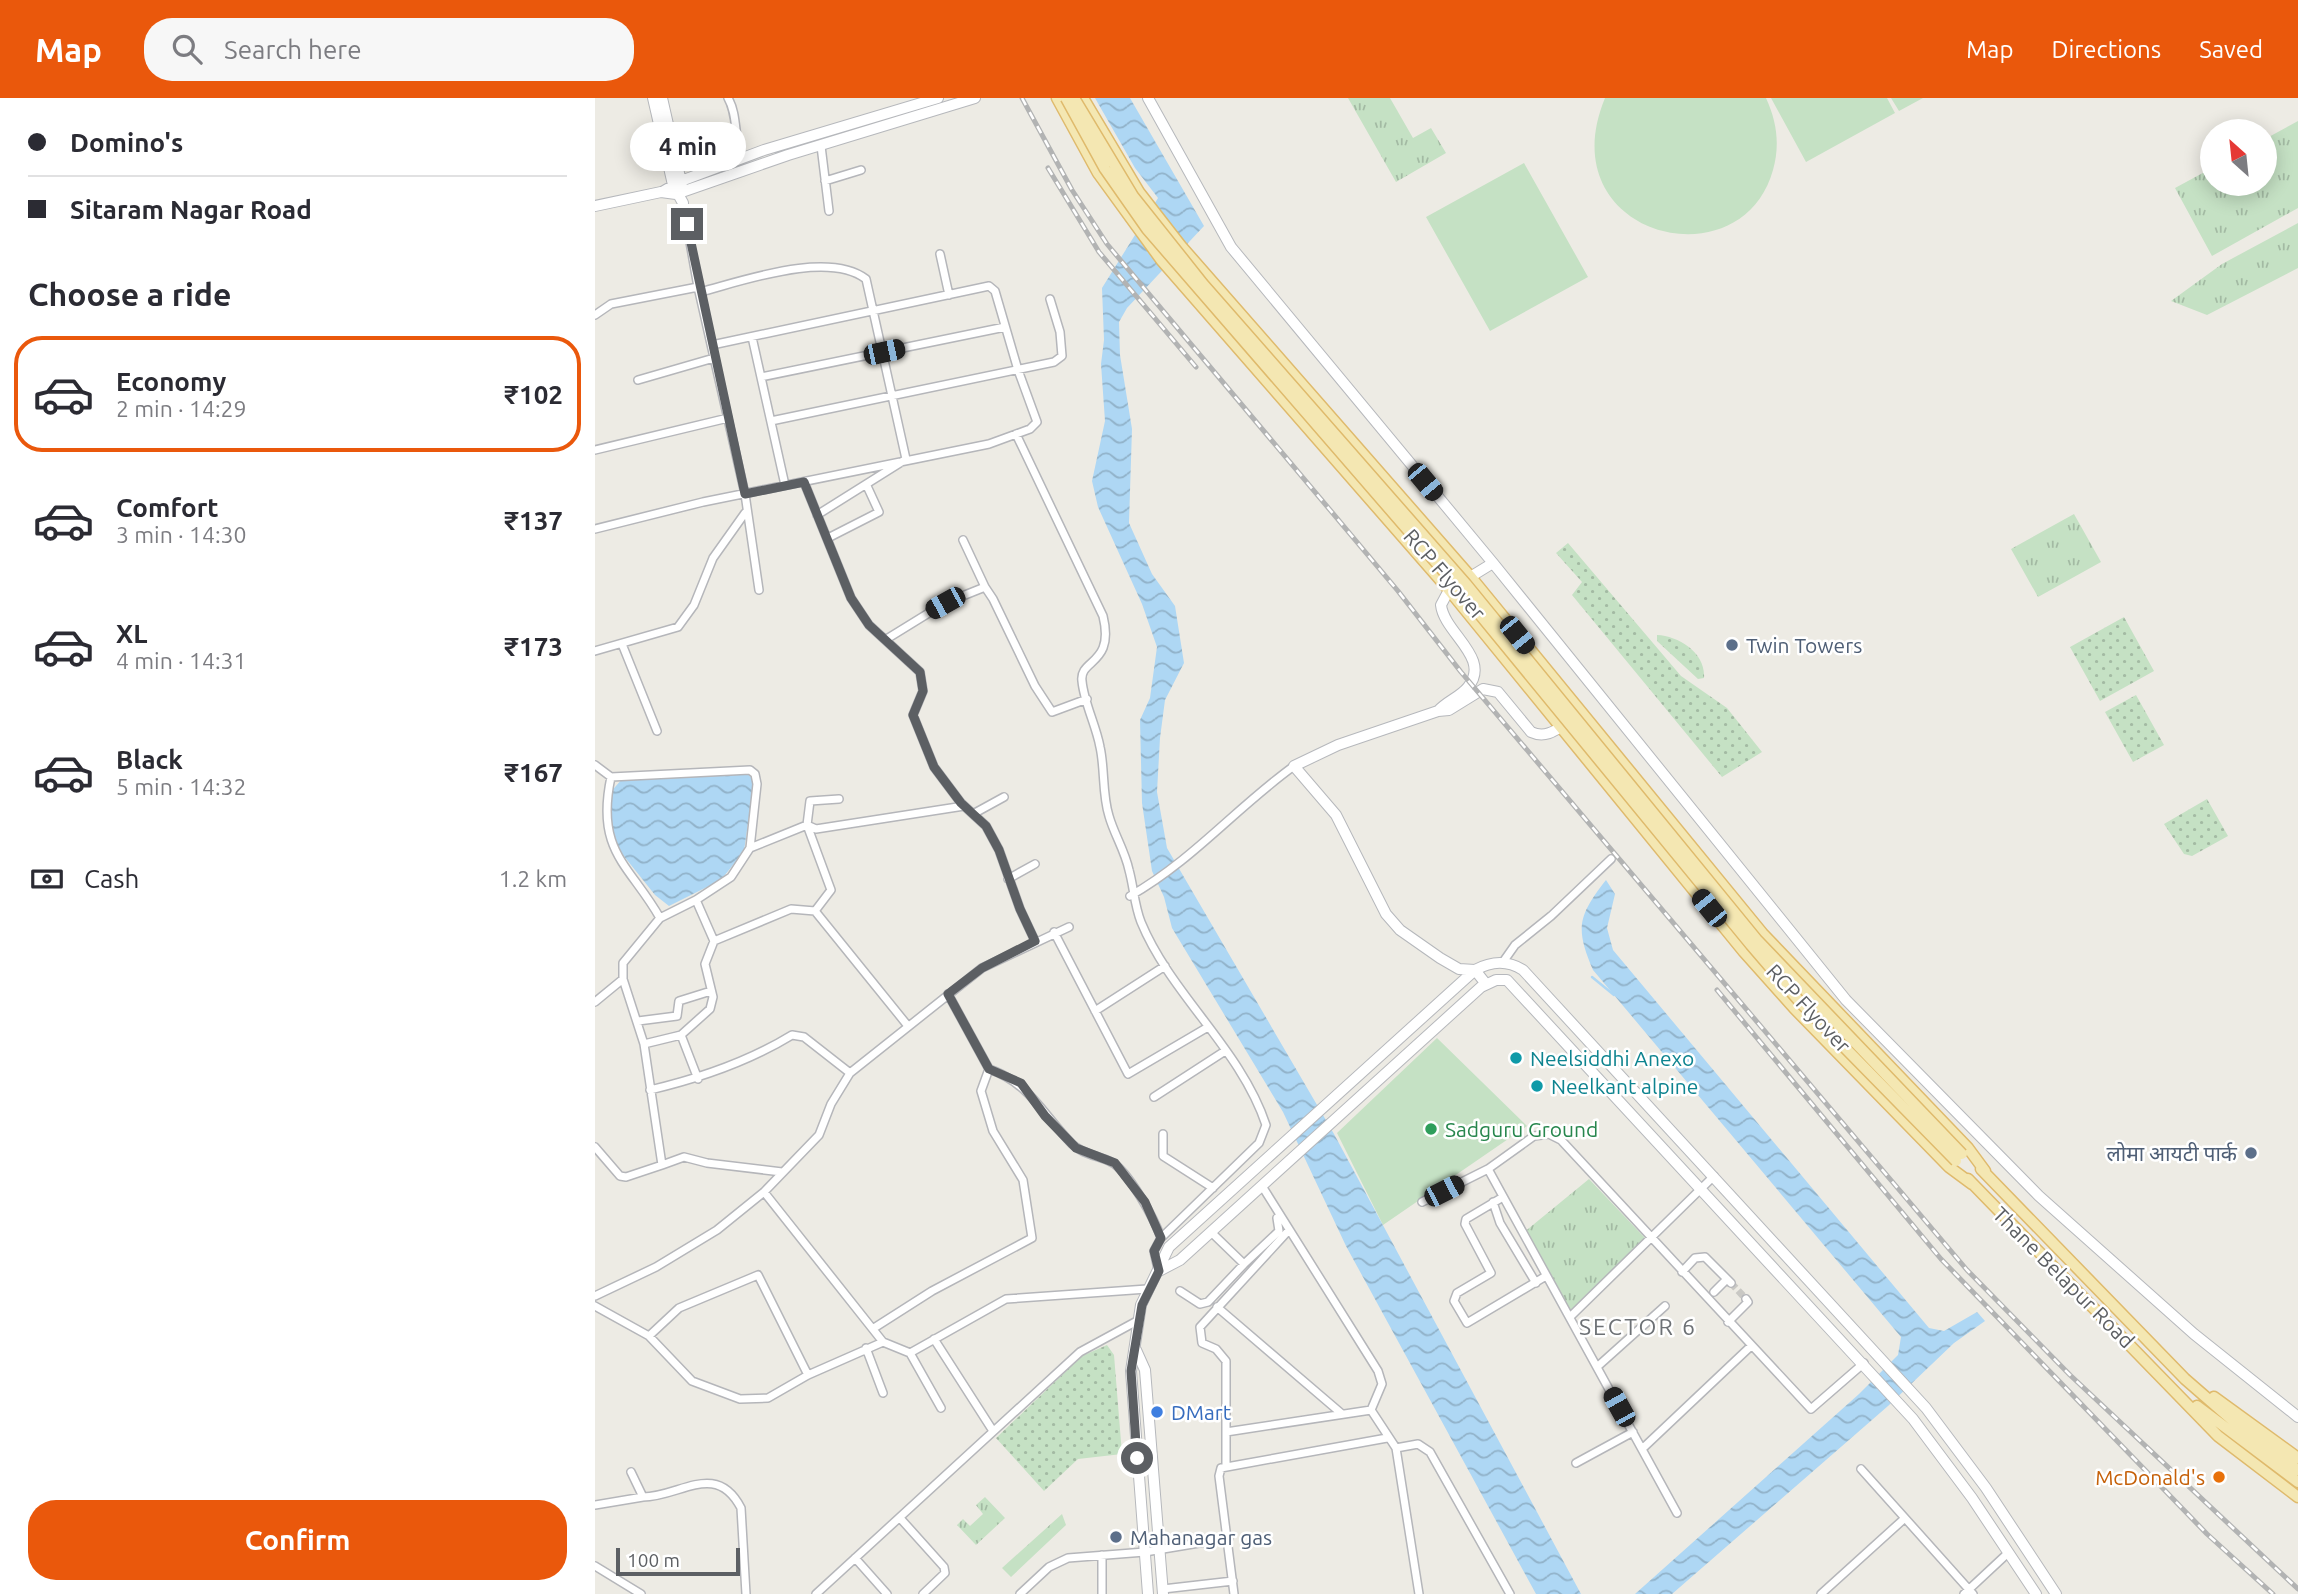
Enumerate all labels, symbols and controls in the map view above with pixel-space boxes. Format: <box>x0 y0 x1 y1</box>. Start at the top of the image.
search box <box>144 18 634 81</box>
icon: search <box>168 30 206 68</box>
text: Map <box>35 31 102 68</box>
text: Search here <box>224 35 362 64</box>
text: Map <box>1966 36 2013 63</box>
text: Directions <box>2051 36 2161 63</box>
text: Saved <box>2199 36 2263 63</box>
north arrow <box>2200 119 2277 196</box>
map controls <box>2200 119 2277 196</box>
callout: 4 min <box>629 122 745 172</box>
text: Domino's <box>70 128 183 157</box>
text: 4 min <box>659 134 717 159</box>
text: Sitaram Nagar Road <box>70 195 312 224</box>
route end <box>671 208 703 240</box>
text: Choose a ride <box>28 276 231 312</box>
car <box>862 337 907 367</box>
icon: car <box>32 363 95 426</box>
text: Economy <box>116 367 226 396</box>
text: ₹102 <box>504 380 563 409</box>
text: 2 min · 14:29 <box>116 396 247 421</box>
car <box>1404 459 1447 505</box>
icon: car <box>32 489 95 552</box>
text: Comfort <box>116 493 219 522</box>
text: ₹137 <box>504 506 563 535</box>
text: 3 min · 14:30 <box>116 522 247 547</box>
street label: RCP Flyover <box>1399 524 1491 624</box>
car <box>922 584 969 622</box>
car <box>1496 612 1539 658</box>
icon: car <box>32 615 95 678</box>
text: XL <box>116 619 147 648</box>
text: ₹173 <box>504 632 563 661</box>
place label: Twin Towers <box>1746 633 1862 657</box>
marker: Twin Towers <box>1724 637 1740 653</box>
text: 4 min · 14:31 <box>116 648 247 673</box>
icon: car <box>32 741 95 804</box>
text: Black <box>116 745 183 774</box>
text: ₹167 <box>504 758 563 787</box>
text: 5 min · 14:32 <box>116 774 247 799</box>
icon: cash <box>28 860 66 898</box>
text: Cash <box>84 864 139 893</box>
text: 1.2 km <box>499 866 567 891</box>
car <box>1688 885 1731 931</box>
street label: RCP Flyover <box>1762 959 1856 1057</box>
place label: Neelsiddhi Anexo <box>1530 1046 1694 1070</box>
marker: Neelsiddhi Anexo <box>1508 1050 1524 1066</box>
place label: Neelkant alpine <box>1551 1074 1698 1098</box>
marker: Neelkant alpine <box>1529 1078 1545 1094</box>
place label: Sadguru Ground <box>1445 1117 1598 1141</box>
marker: Sadguru Ground <box>1423 1121 1439 1137</box>
place label: लोमा आयटी पार्क <box>2107 1141 2238 1165</box>
marker: लोमा आयटी पार्क <box>2243 1145 2259 1161</box>
car <box>1421 1172 1468 1210</box>
street label: Thane Belapur Road <box>1988 1201 2140 1353</box>
district label: SECTOR 6 <box>1579 1314 1697 1339</box>
car <box>1600 1384 1639 1430</box>
place label: DMart <box>1171 1400 1231 1424</box>
marker: DMart <box>1149 1404 1165 1420</box>
route start <box>1121 1442 1153 1474</box>
place label: McDonald's <box>2095 1465 2205 1489</box>
marker: McDonald's <box>2211 1469 2227 1485</box>
button: Confirm <box>28 1500 567 1580</box>
place label: Mahanagar gas <box>1130 1525 1272 1549</box>
marker: Mahanagar gas <box>1108 1529 1124 1545</box>
scale bar <box>616 1545 740 1577</box>
text: 100 m <box>627 1549 680 1571</box>

